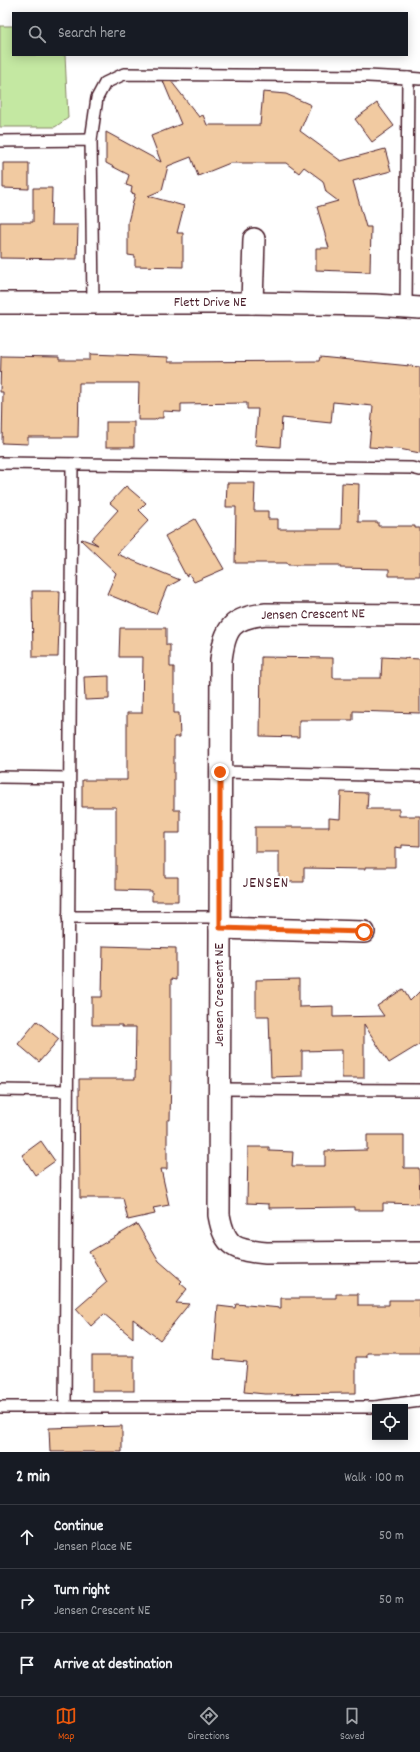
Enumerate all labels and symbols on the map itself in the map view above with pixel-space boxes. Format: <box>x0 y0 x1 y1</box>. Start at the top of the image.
street label: Flett Drive NE <box>174 293 247 313</box>
street label: Jensen Crescent NE <box>261 604 366 626</box>
route end <box>211 763 229 781</box>
district label: JENSEN <box>243 873 289 895</box>
route start <box>355 923 373 941</box>
street label: Jensen Crescent NE <box>210 943 230 1047</box>

